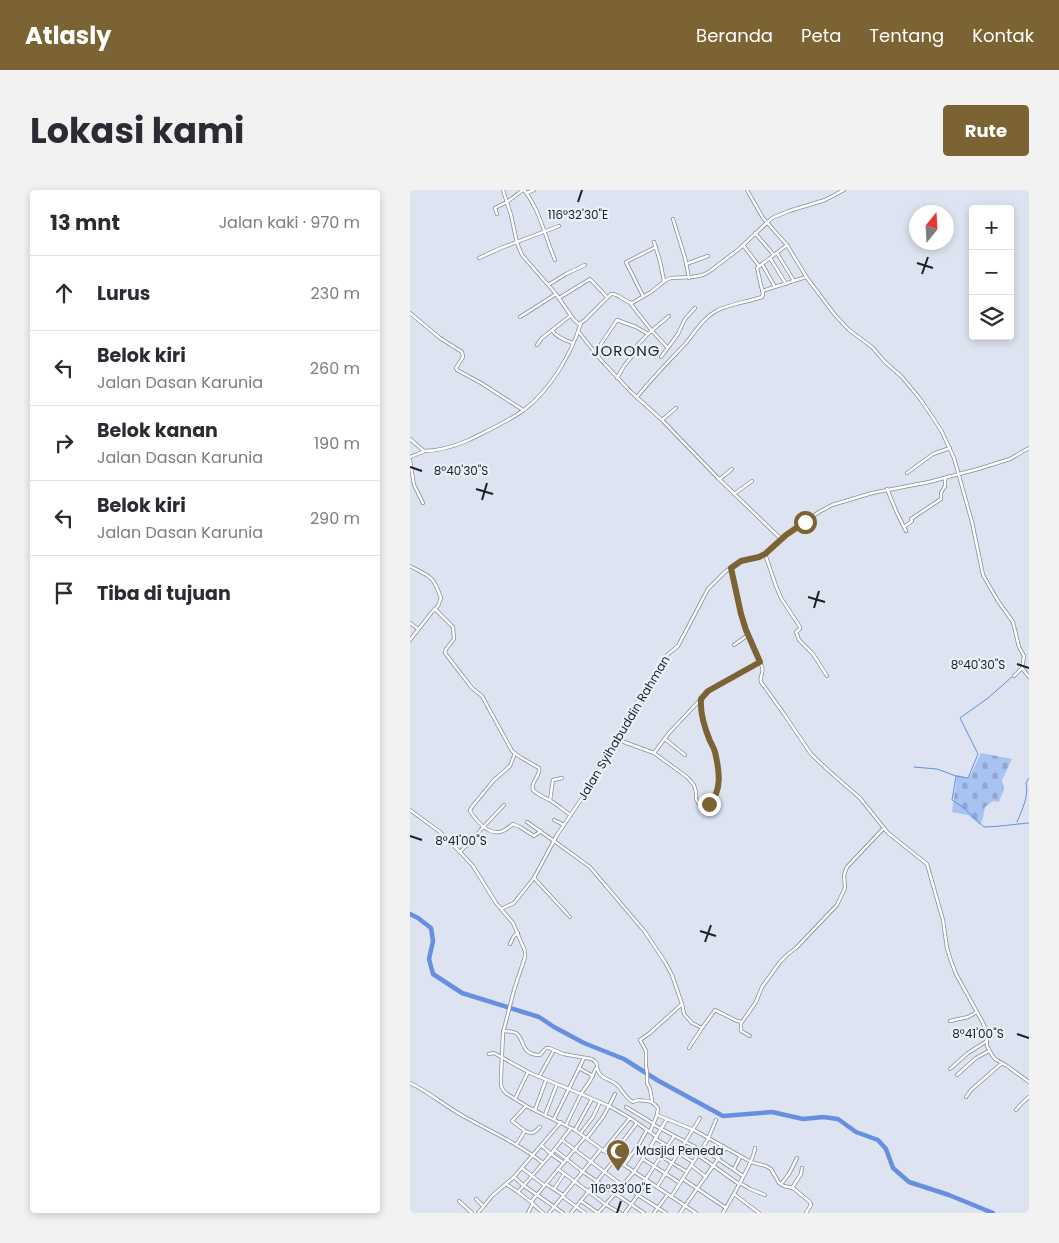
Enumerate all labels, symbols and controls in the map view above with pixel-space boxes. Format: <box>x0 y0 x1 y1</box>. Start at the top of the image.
text: Atlasly <box>25 19 111 52</box>
text: Beranda <box>696 23 773 48</box>
text: Peta <box>801 23 841 48</box>
text: Tentang <box>869 23 944 48</box>
text: Kontak <box>972 23 1034 48</box>
button: Rute <box>943 105 1029 156</box>
text: Lokasi kami <box>30 106 244 155</box>
north arrow <box>909 205 954 250</box>
map controls <box>969 205 1014 340</box>
button: + <box>969 205 1014 250</box>
text: 116°32'30"E <box>548 206 608 223</box>
text: 13 mnt <box>50 208 120 237</box>
text: Jalan kaki · 970 m <box>219 211 360 234</box>
button: − <box>969 250 1014 295</box>
icon: ahead <box>50 279 78 307</box>
text: Lurus <box>97 280 150 307</box>
text: 230 m <box>311 282 360 305</box>
button: layers <box>969 295 1014 340</box>
district label: JORONG <box>592 340 660 361</box>
text: Belok kiri <box>97 342 186 369</box>
icon: left <box>50 354 78 382</box>
text: 260 m <box>310 357 360 380</box>
text: Jalan Dasan Karunia <box>97 371 263 394</box>
text: Belok kanan <box>97 417 218 444</box>
icon: right <box>50 429 78 457</box>
text: 190 m <box>314 432 360 455</box>
text: Jalan Dasan Karunia <box>97 446 263 469</box>
text: 8°40'30"S <box>434 462 488 479</box>
text: Belok kiri <box>97 492 186 519</box>
icon: left <box>50 504 78 532</box>
text: 290 m <box>310 507 360 530</box>
route start <box>794 511 817 534</box>
text: Jalan Dasan Karunia <box>97 521 263 544</box>
icon: arrive <box>50 579 78 607</box>
text: Tiba di tujuan <box>97 580 231 607</box>
street label: Jalan Syihabuddin Rahman <box>574 652 674 803</box>
text: 8°40'30"S <box>951 656 1005 673</box>
route end <box>698 793 721 816</box>
text: 8°41'00"S <box>435 832 487 849</box>
text: 8°41'00"S <box>952 1025 1004 1042</box>
mosque icon: Masjid Peneda <box>605 1138 631 1172</box>
place label: Masjid Peneda <box>636 1142 724 1159</box>
text: 116°33'00"E <box>591 1180 652 1197</box>

